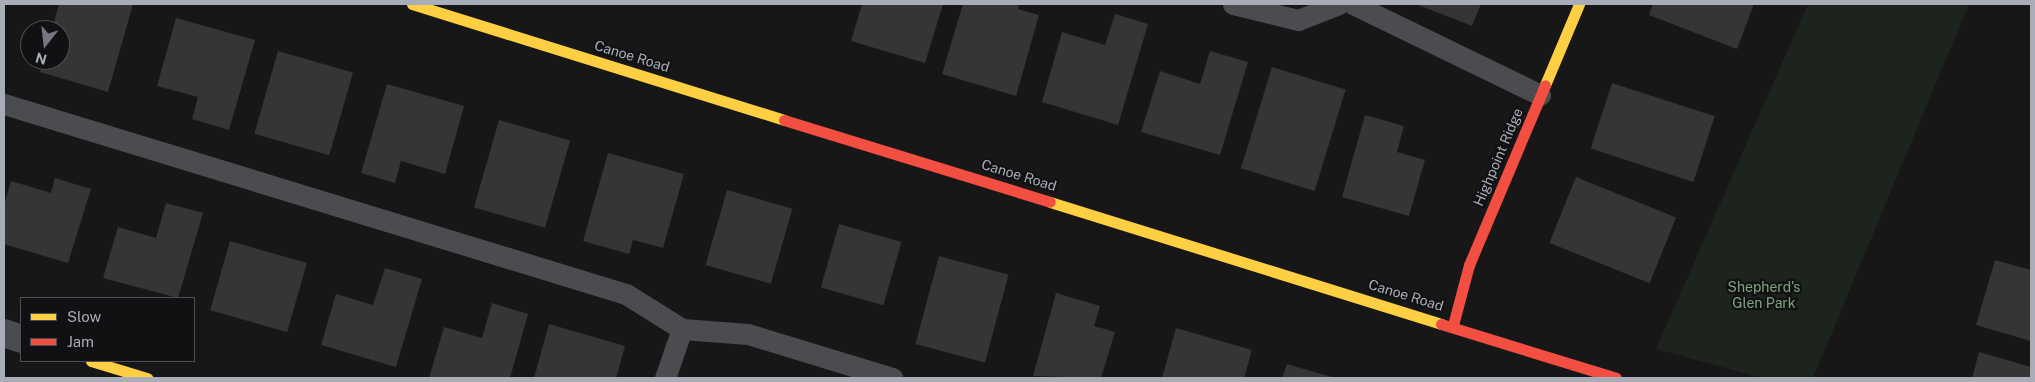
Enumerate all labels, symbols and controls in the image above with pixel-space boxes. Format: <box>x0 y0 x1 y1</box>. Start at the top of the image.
north arrow <box>20 20 70 70</box>
street label: Canoe Road <box>592 37 672 75</box>
text: N <box>34 49 49 68</box>
street label: Highpoint Ridge <box>1470 105 1526 209</box>
street label: Canoe Road <box>979 156 1059 194</box>
street label: Canoe Road <box>1366 276 1446 314</box>
park label: Shepherd's Glen Park <box>1728 279 1800 312</box>
legend <box>20 297 195 362</box>
text: Slow <box>67 308 101 325</box>
text: Jam <box>67 333 94 350</box>

